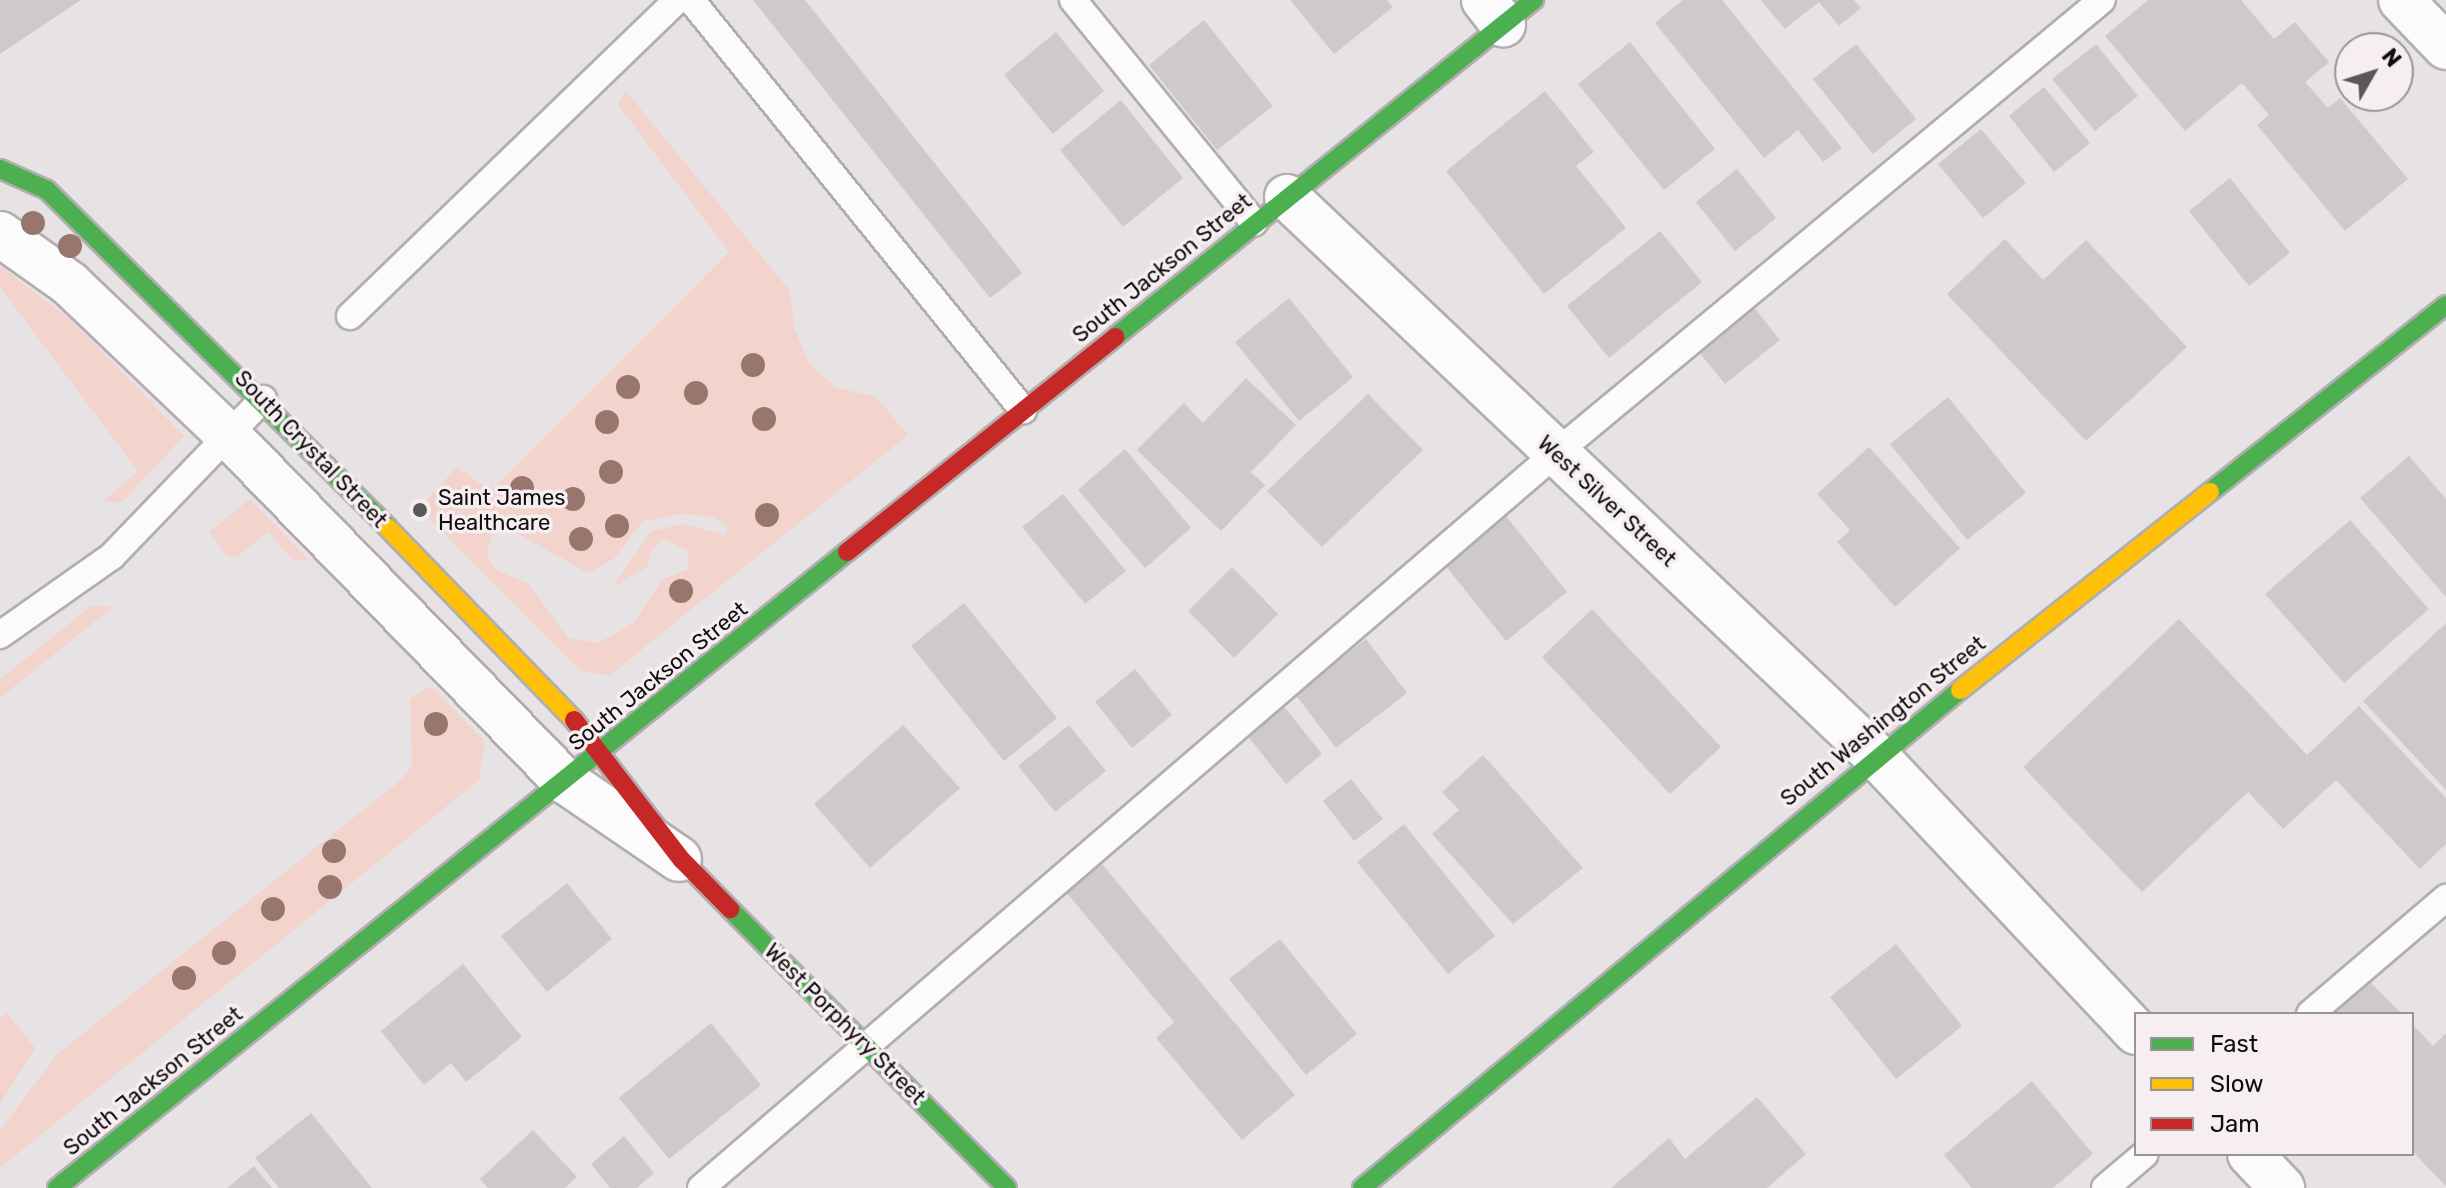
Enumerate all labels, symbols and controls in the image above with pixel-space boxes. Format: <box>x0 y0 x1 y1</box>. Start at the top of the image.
north arrow <box>2334 32 2414 112</box>
text: N <box>2376 43 2407 72</box>
street label: South Jackson Street <box>1067 188 1257 348</box>
street label: South Crystal Street <box>229 365 393 533</box>
street label: West Silver Street <box>1532 430 1682 572</box>
place label: Saint James Healthcare <box>438 484 565 536</box>
marker: Saint James Healthcare <box>409 499 431 521</box>
street label: South Jackson Street <box>563 596 753 756</box>
street label: South Washington Street <box>1775 630 1991 812</box>
street label: West Porphyry Street <box>759 938 931 1110</box>
street label: South Jackson Street <box>58 1001 248 1161</box>
legend <box>2134 1012 2414 1156</box>
text: Fast <box>2210 1030 2258 1058</box>
text: Slow <box>2210 1070 2263 1098</box>
text: Jam <box>2210 1110 2260 1138</box>

